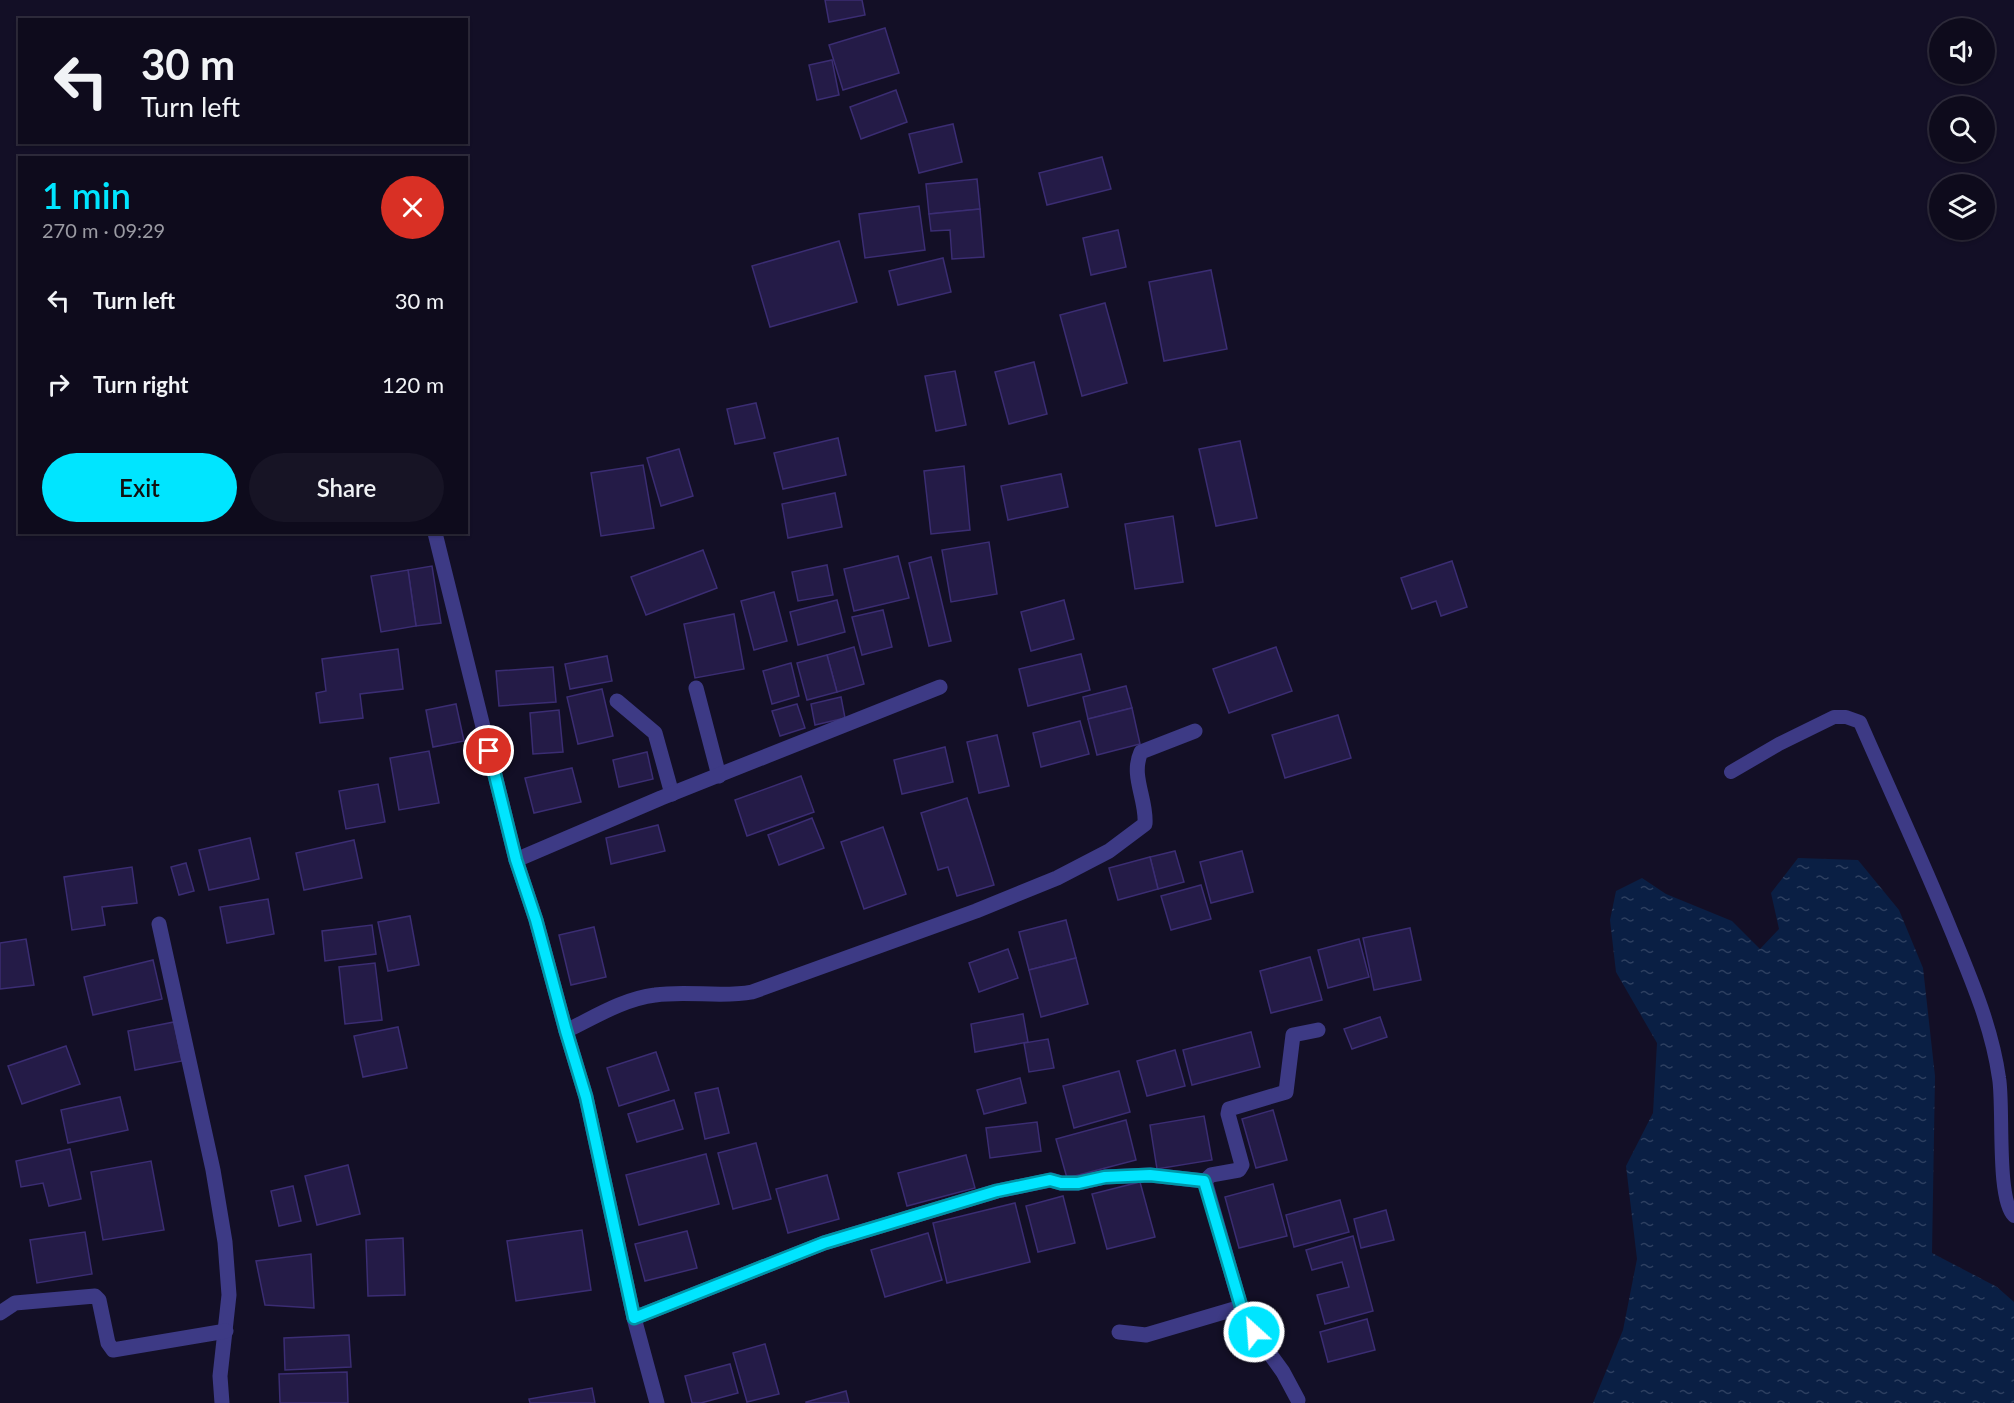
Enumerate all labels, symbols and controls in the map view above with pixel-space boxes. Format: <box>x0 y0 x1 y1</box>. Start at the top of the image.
map controls <box>1929 18 1995 240</box>
button: sound <box>1929 18 1995 84</box>
text: 30 m <box>141 39 235 89</box>
icon: left <box>42 42 120 120</box>
text: Turn left <box>141 90 240 123</box>
button: search <box>1929 96 1995 162</box>
text: 1 min <box>42 173 131 217</box>
button: layers <box>1929 174 1995 240</box>
button: close <box>381 176 444 239</box>
text: 270 m · 09:29 <box>42 218 165 242</box>
icon: left <box>42 284 75 317</box>
text: Turn left <box>93 287 175 314</box>
text: 30 m <box>395 287 444 314</box>
icon: right <box>42 368 75 401</box>
text: Turn right <box>93 371 188 398</box>
text: 120 m <box>382 371 444 398</box>
button: Exit <box>42 453 237 522</box>
button: Share <box>249 453 444 522</box>
pin <box>463 725 514 776</box>
icon: arrive <box>472 734 505 767</box>
position arrow <box>1222 1300 1286 1364</box>

